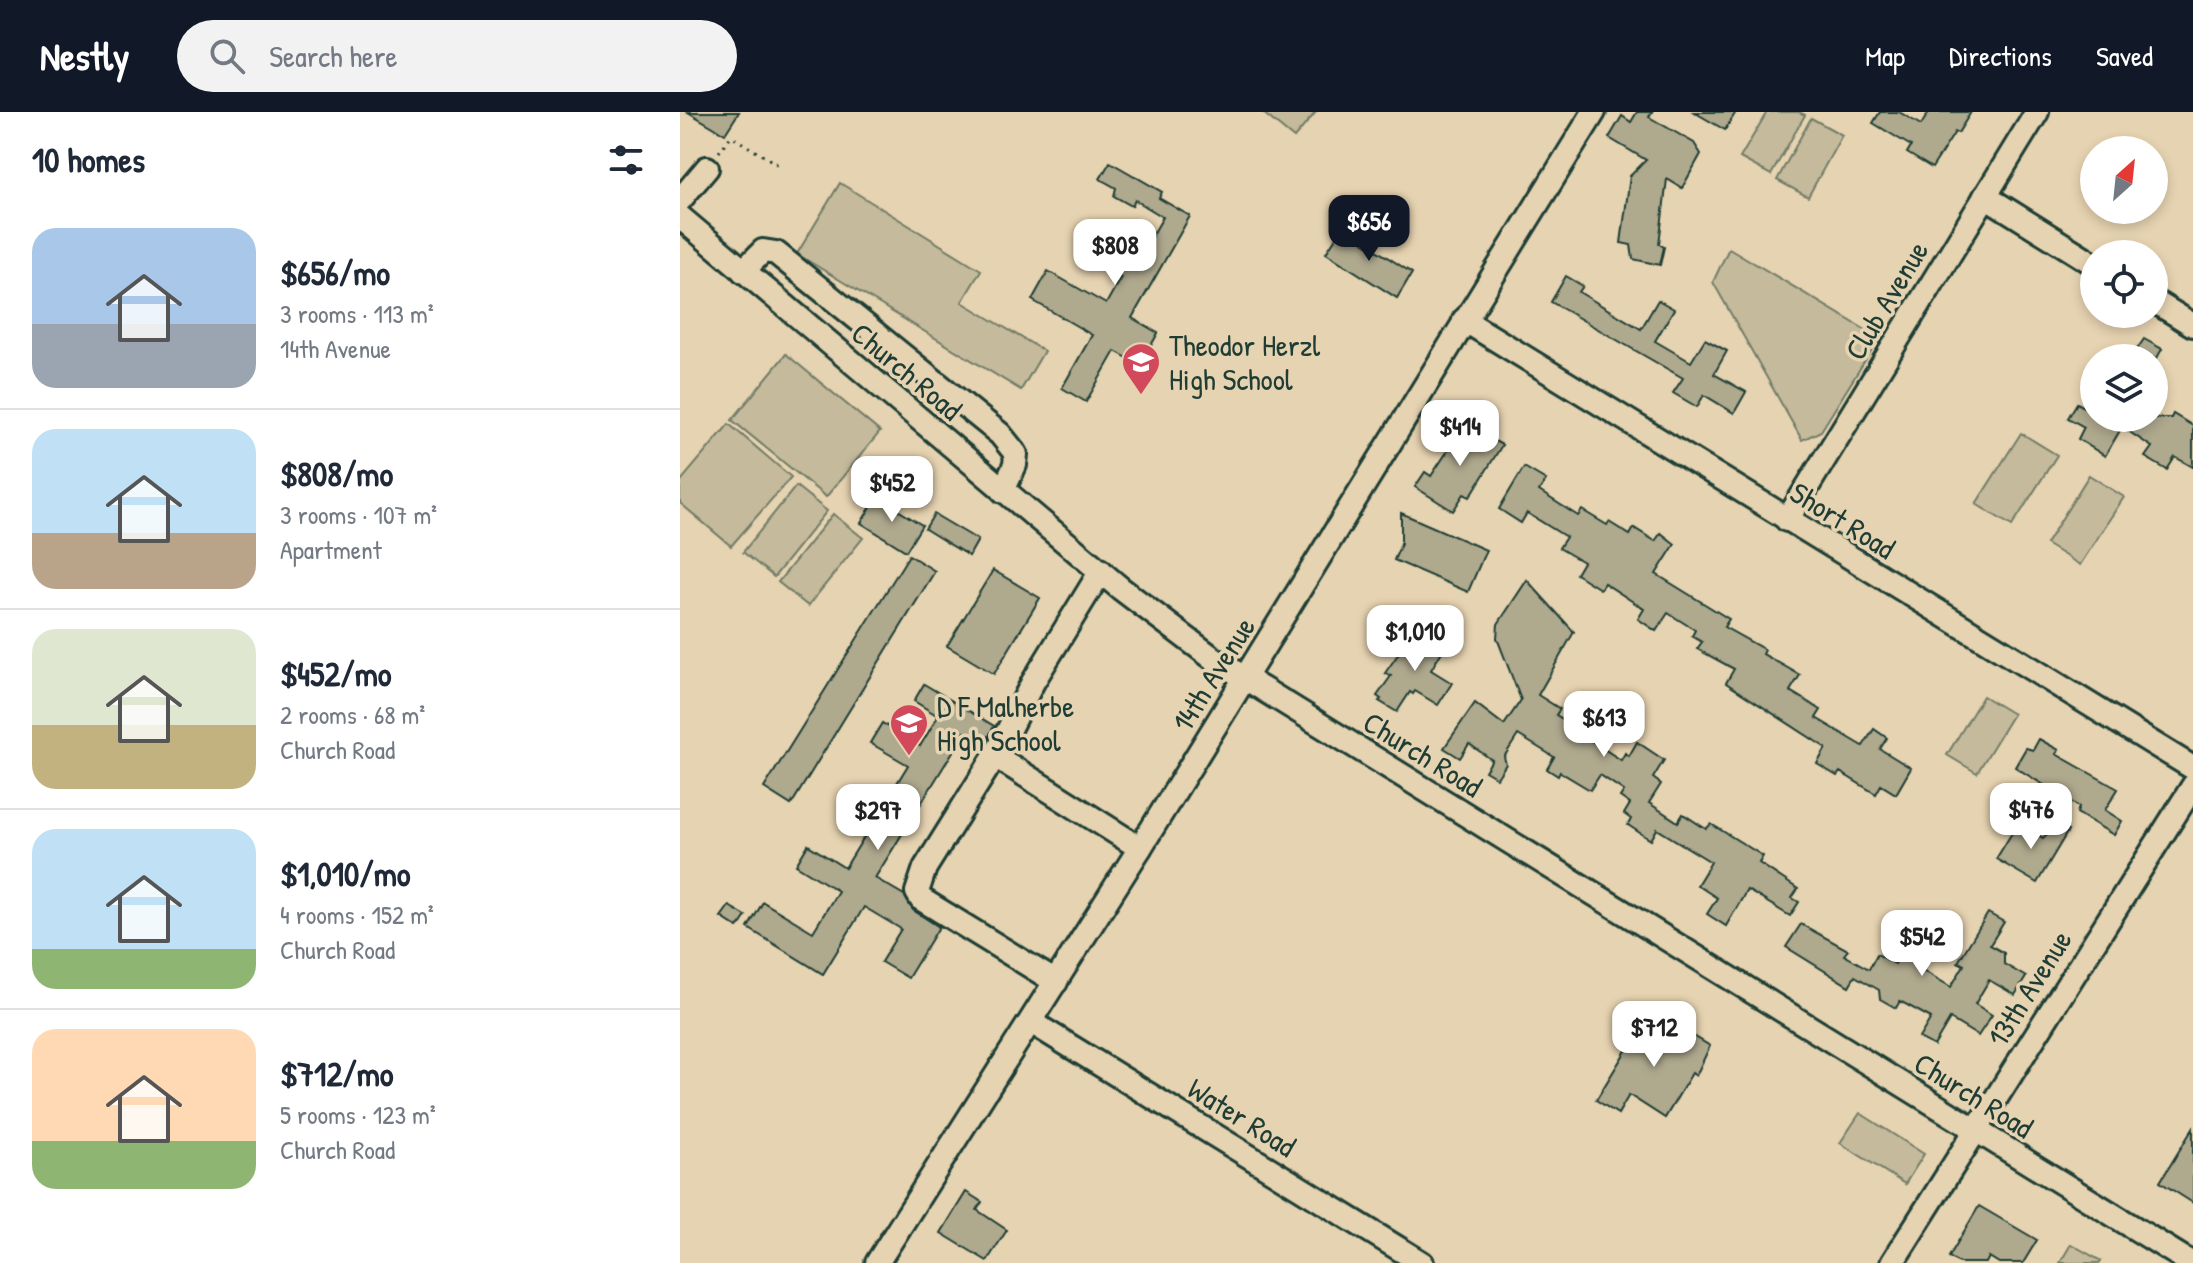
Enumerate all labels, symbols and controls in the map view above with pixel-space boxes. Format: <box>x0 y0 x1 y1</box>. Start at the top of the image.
search box <box>177 20 737 92</box>
text: Nestly <box>40 30 129 82</box>
icon: search <box>205 34 249 78</box>
text: Search here <box>269 36 397 76</box>
text: Map <box>1865 37 1905 75</box>
text: Directions <box>1949 37 2052 75</box>
text: Saved <box>2096 37 2153 75</box>
north arrow <box>2080 136 2168 224</box>
map controls <box>2080 136 2168 432</box>
text: 10 homes <box>32 137 145 183</box>
icon: filters <box>604 138 648 182</box>
pin: $656 <box>1322 195 1416 263</box>
text: $656 <box>1347 203 1391 238</box>
pin: $808 <box>1068 219 1162 287</box>
text: $808 <box>1091 227 1139 262</box>
street label: Club Avenue <box>1835 233 1937 367</box>
button: locate <box>2080 240 2168 328</box>
text: $656/mo <box>280 250 390 296</box>
icon: home <box>96 260 192 356</box>
text: 3 rooms · 113 m² <box>280 296 434 331</box>
street label: Church Road <box>843 313 971 429</box>
place label: Theodor Herzl High School <box>1169 325 1320 399</box>
text: 14th Avenue <box>280 331 391 366</box>
school or university icon: Theodor Herzl High School <box>1120 341 1162 396</box>
button: layers <box>2080 344 2168 432</box>
pin: $414 <box>1413 400 1507 468</box>
text: $414 <box>1439 408 1481 443</box>
text: $808/mo <box>280 451 393 497</box>
pin: $452 <box>845 456 939 524</box>
icon: home <box>96 461 192 557</box>
text: $452 <box>869 464 915 499</box>
street label: Short Road <box>1783 472 1903 568</box>
text: 3 rooms · 107 m² <box>280 497 437 532</box>
text: Apartment <box>280 532 382 567</box>
pin: $1,010 <box>1350 605 1480 673</box>
street label: 14th Avenue <box>1162 609 1264 739</box>
text: $1,010 <box>1385 613 1445 648</box>
text: $452/mo <box>280 651 392 697</box>
icon: home <box>96 661 192 757</box>
place label: D F Malherbe High School <box>937 686 1074 760</box>
pin: $613 <box>1557 691 1651 759</box>
text: 2 rooms · 68 m² <box>280 697 425 732</box>
text: $613 <box>1582 699 1626 734</box>
school or university icon: D F Malherbe High School <box>888 702 930 757</box>
street label: Church Road <box>1356 702 1490 806</box>
text: Church Road <box>280 732 395 767</box>
pin: $476 <box>1984 783 2078 851</box>
pin: $297 <box>831 784 925 852</box>
text: $476 <box>2008 791 2054 826</box>
text: $297 <box>854 792 902 827</box>
text: $1,010/mo <box>280 851 410 897</box>
icon: home <box>96 861 192 957</box>
text: 4 rooms · 152 m² <box>280 897 434 932</box>
pin: $542 <box>1875 910 1969 978</box>
text: $542 <box>1899 918 1945 953</box>
street label: 13th Avenue <box>1978 922 2080 1054</box>
text: Church Road <box>280 932 395 967</box>
pin: $712 <box>1607 1001 1701 1069</box>
text: $712 <box>1630 1009 1678 1044</box>
street label: Church Road <box>1907 1043 2041 1147</box>
text: $712/mo <box>280 1051 394 1097</box>
icon: home <box>96 1061 192 1157</box>
street label: Water Road <box>1180 1068 1304 1166</box>
text: 5 rooms · 123 m² <box>280 1097 436 1132</box>
text: Church Road <box>280 1132 395 1167</box>

